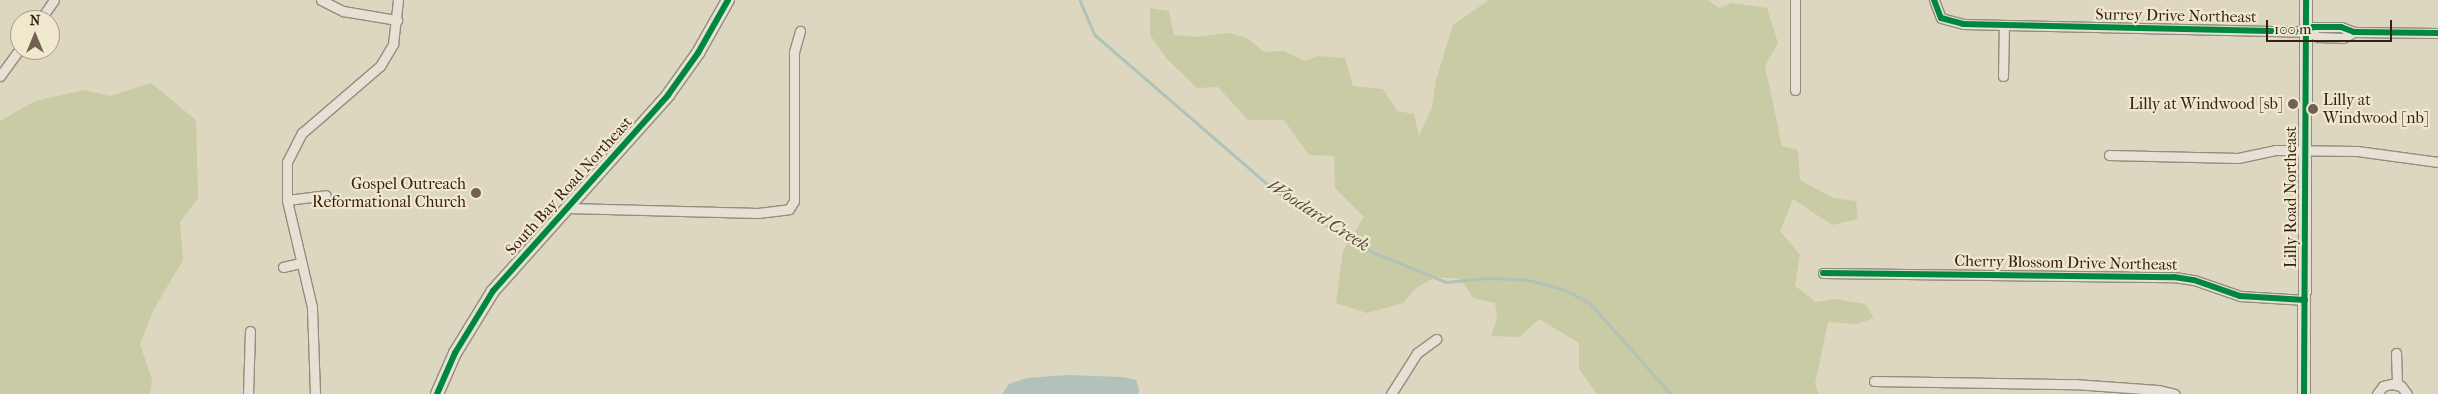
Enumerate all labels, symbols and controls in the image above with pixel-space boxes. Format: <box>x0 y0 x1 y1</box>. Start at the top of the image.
street label: Surrey Drive Northeast <box>2095 5 2257 27</box>
north arrow <box>10 10 60 60</box>
scale bar <box>2268 10 2394 42</box>
text: N <box>30 12 40 29</box>
text: 100 m <box>2274 20 2312 38</box>
place label: Lilly at Windwood [nb] <box>2323 90 2429 128</box>
place label: Lilly at Windwood [sb] <box>2129 94 2283 114</box>
marker: Lilly at Windwood [sb] <box>2287 98 2299 110</box>
marker: Lilly at Windwood [nb] <box>2307 103 2319 115</box>
street label: South Bay Road Northeast <box>502 113 636 259</box>
street label: Lilly Road Northeast <box>2281 126 2301 268</box>
place label: Gospel Outreach Reformational Church <box>312 174 466 212</box>
water label: Woodard Creek <box>1263 175 1373 257</box>
marker: Gospel Outreach Reformational Church <box>470 187 482 199</box>
street label: Cherry Blossom Drive Northeast <box>1954 251 2178 275</box>

